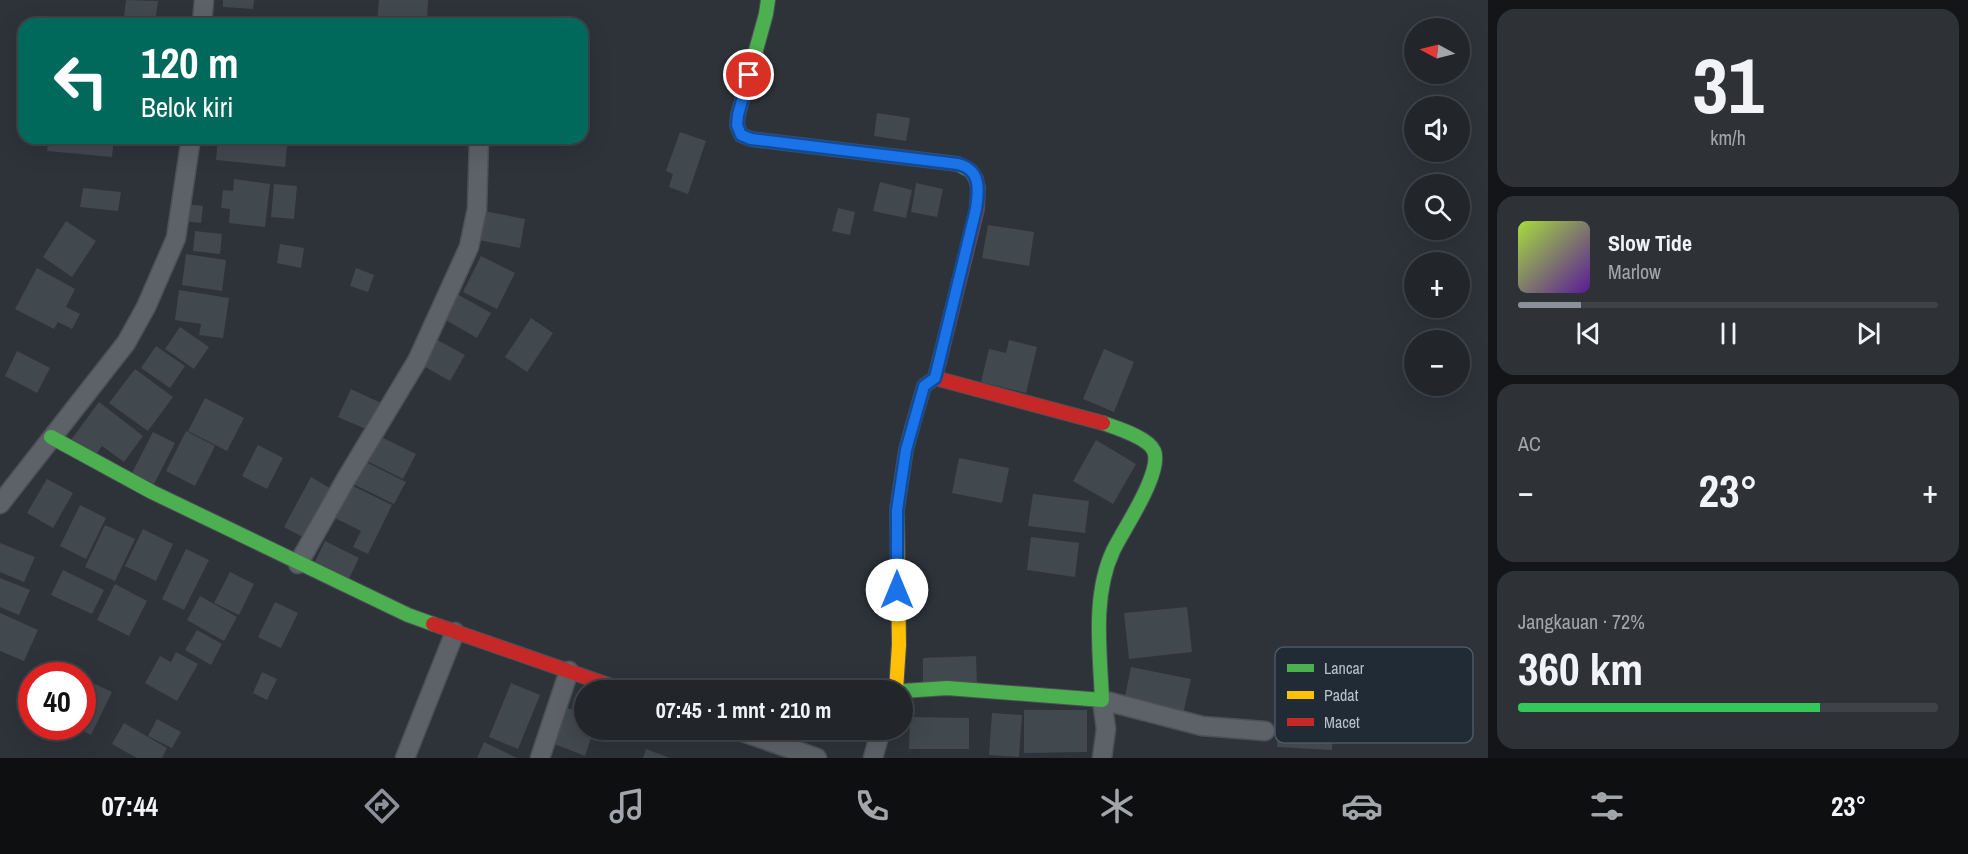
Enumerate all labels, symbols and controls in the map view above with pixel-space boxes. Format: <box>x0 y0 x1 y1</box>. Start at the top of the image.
north arrow <box>1404 18 1470 84</box>
map controls <box>1404 18 1470 396</box>
text: 31 <box>1692 32 1764 137</box>
text: 120 m <box>141 35 239 91</box>
icon: left <box>42 42 120 120</box>
pin <box>723 49 774 100</box>
icon: arrive <box>732 58 765 91</box>
text: Belok kiri <box>141 89 233 125</box>
button: sound <box>1404 96 1470 162</box>
text: km/h <box>1710 124 1746 151</box>
button: search <box>1404 174 1470 240</box>
text: Slow Tide <box>1608 228 1692 258</box>
button: + <box>1404 252 1470 318</box>
text: Marlow <box>1608 258 1661 285</box>
icon: previous <box>1572 317 1605 350</box>
icon: pause <box>1712 317 1745 350</box>
icon: next <box>1852 317 1885 350</box>
button: − <box>1404 330 1470 396</box>
text: AC <box>1518 430 1541 457</box>
text: 23° <box>1698 460 1758 521</box>
text: − <box>1518 469 1534 513</box>
text: + <box>1922 469 1938 513</box>
position arrow <box>865 558 929 622</box>
text: Jangkauan · 72% <box>1518 608 1645 635</box>
text: 360 km <box>1518 638 1643 699</box>
legend <box>1275 647 1473 743</box>
text: Lancar <box>1324 657 1365 679</box>
speed limit sign: 40 <box>18 662 96 740</box>
text: Padat <box>1324 684 1359 706</box>
text: 07:45 · 1 mnt · 210 m <box>656 695 831 725</box>
text: Macet <box>1324 711 1360 733</box>
icon: directions <box>361 785 403 827</box>
icon: music <box>606 785 648 827</box>
icon: phone <box>851 785 893 827</box>
icon: climate <box>1096 785 1138 827</box>
icon: car <box>1341 785 1383 827</box>
icon: filters <box>1586 785 1628 827</box>
text: 07:44 <box>101 788 158 824</box>
text: 23° <box>1831 788 1866 824</box>

